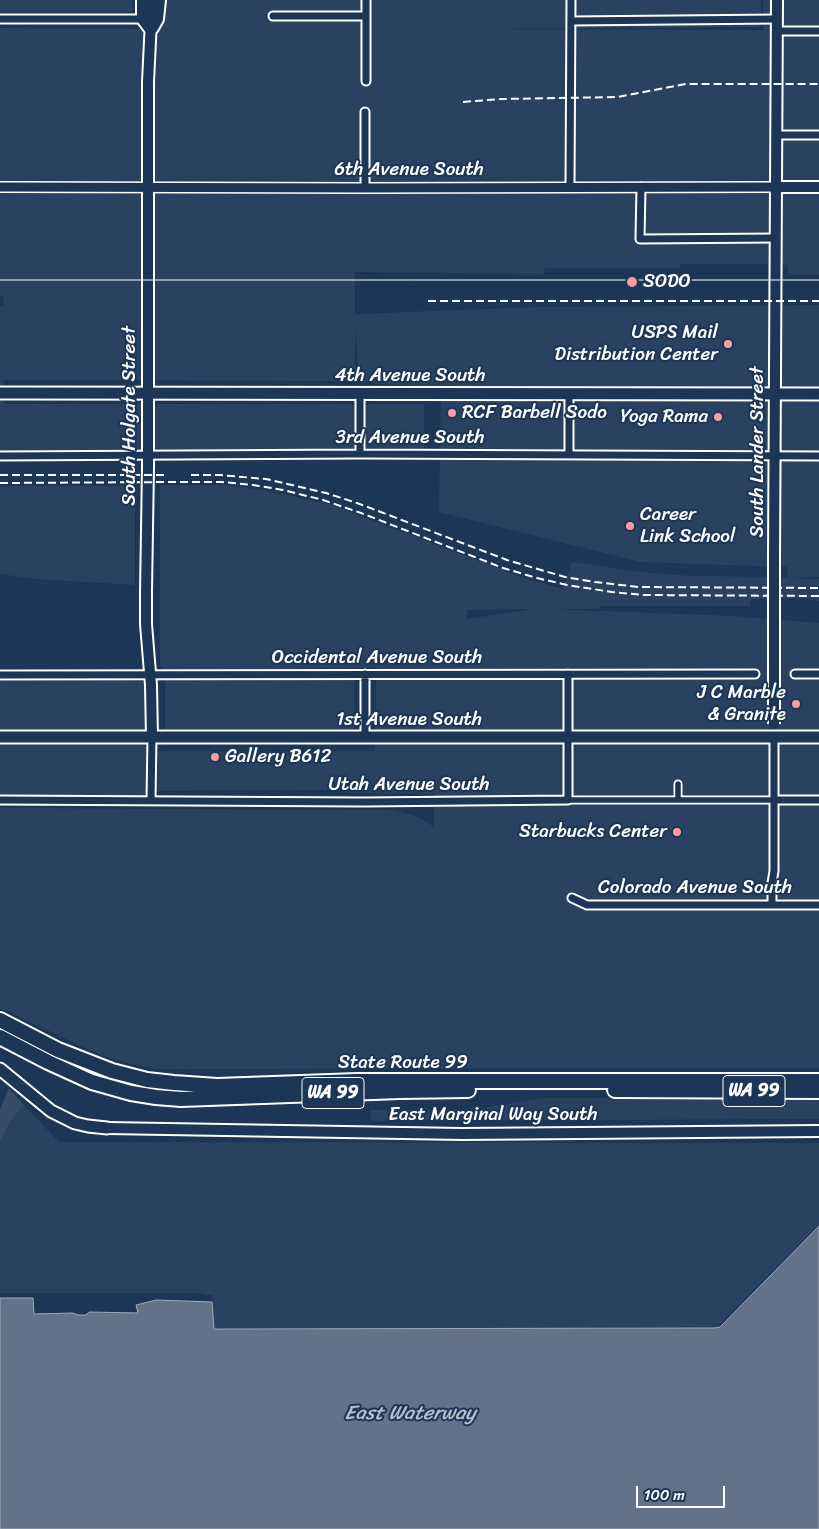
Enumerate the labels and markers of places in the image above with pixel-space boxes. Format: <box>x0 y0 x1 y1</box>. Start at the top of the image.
place label: SODO <box>643 271 691 293</box>
marker: SODO <box>625 275 639 289</box>
place label: USPS Mail Distribution Center <box>555 322 718 366</box>
marker: USPS Mail Distribution Center <box>722 338 734 350</box>
place label: RCF Barbell Sodo <box>462 402 607 424</box>
place label: Yoga Rama <box>621 406 708 428</box>
marker: RCF Barbell Sodo <box>446 407 458 419</box>
marker: Yoga Rama <box>712 411 724 423</box>
place label: Career Link School <box>640 504 735 548</box>
marker: Career Link School <box>624 520 636 532</box>
place label: J C Marble & Granite <box>697 682 786 726</box>
marker: J C Marble & Granite <box>790 698 802 710</box>
place label: Gallery B612 <box>225 746 331 768</box>
marker: Gallery B612 <box>209 751 221 763</box>
place label: Starbucks Center <box>519 821 667 843</box>
marker: Starbucks Center <box>671 826 683 838</box>

